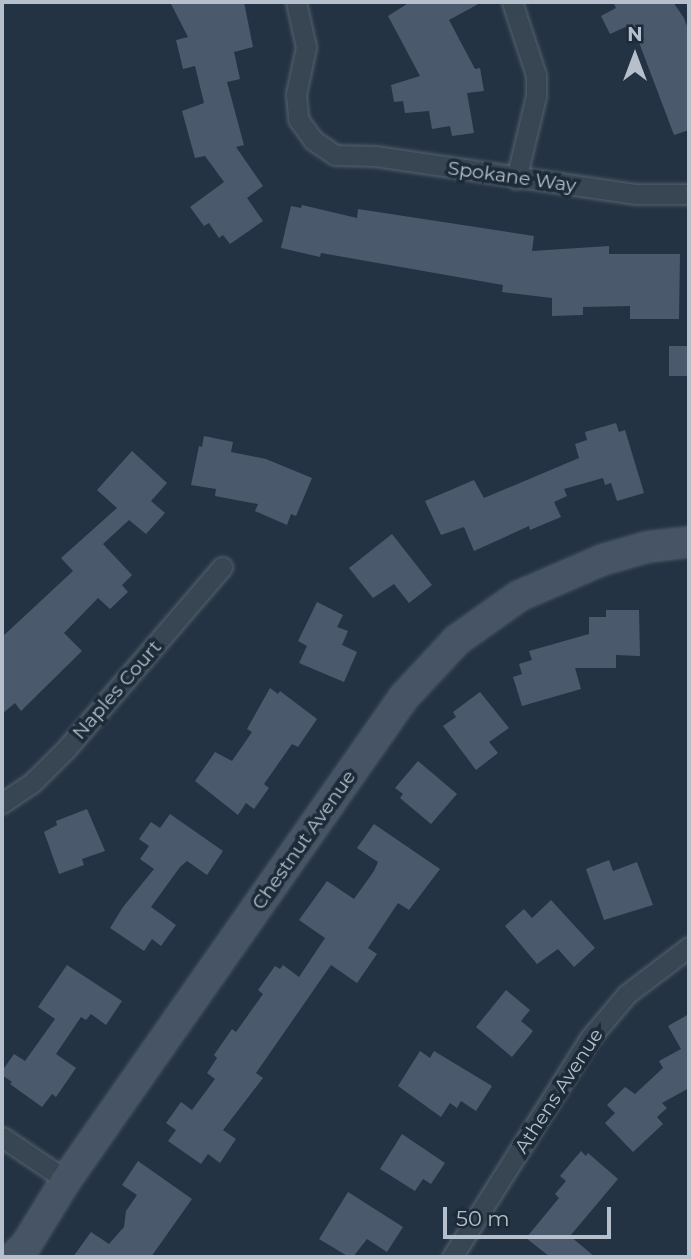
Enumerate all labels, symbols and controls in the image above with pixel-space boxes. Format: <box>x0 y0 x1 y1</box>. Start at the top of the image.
north arrow <box>600 21 670 91</box>
text: N <box>627 23 643 46</box>
street label: Spokane Way <box>446 157 578 197</box>
street label: Naples Court <box>68 636 166 744</box>
street label: Chestnut Avenue <box>247 766 361 914</box>
street label: Athens Avenue <box>510 1024 608 1158</box>
scale bar <box>446 1192 614 1236</box>
text: 50 m <box>456 1206 510 1231</box>

